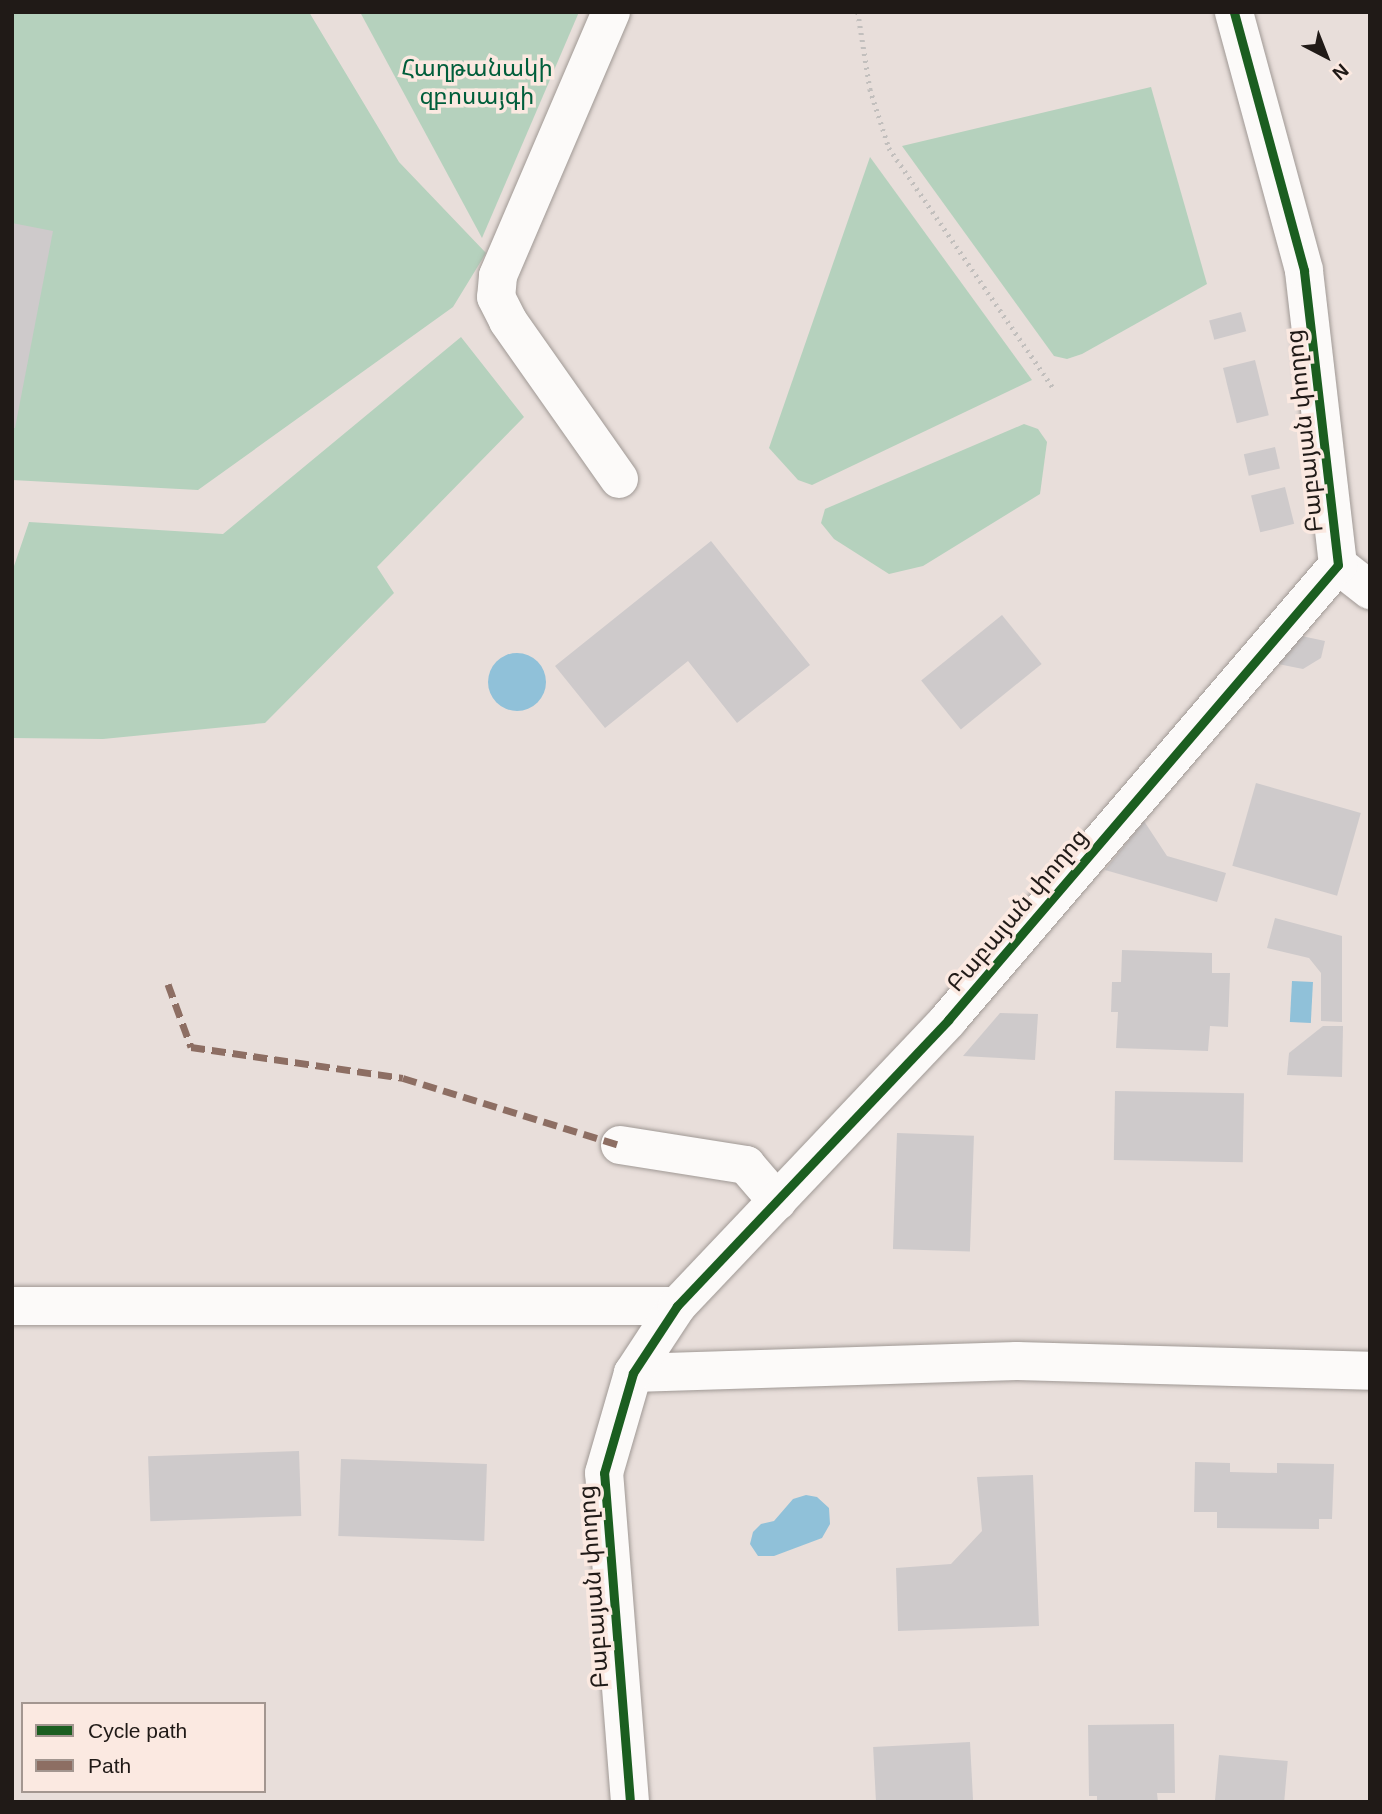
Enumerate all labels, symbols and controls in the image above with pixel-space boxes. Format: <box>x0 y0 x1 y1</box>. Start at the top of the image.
north arrow <box>1291 21 1361 91</box>
park label: Հաղթանակի զբոսայգի <box>401 54 553 110</box>
text: N <box>1328 60 1353 84</box>
street label: Բաբայան փողոց <box>1279 328 1329 534</box>
street label: Բաբայան փողոց <box>940 823 1094 997</box>
street label: Բաբայան փողոց <box>572 1484 614 1690</box>
legend <box>21 1702 266 1793</box>
text: Cycle path <box>88 1719 187 1742</box>
text: Path <box>88 1754 131 1777</box>

